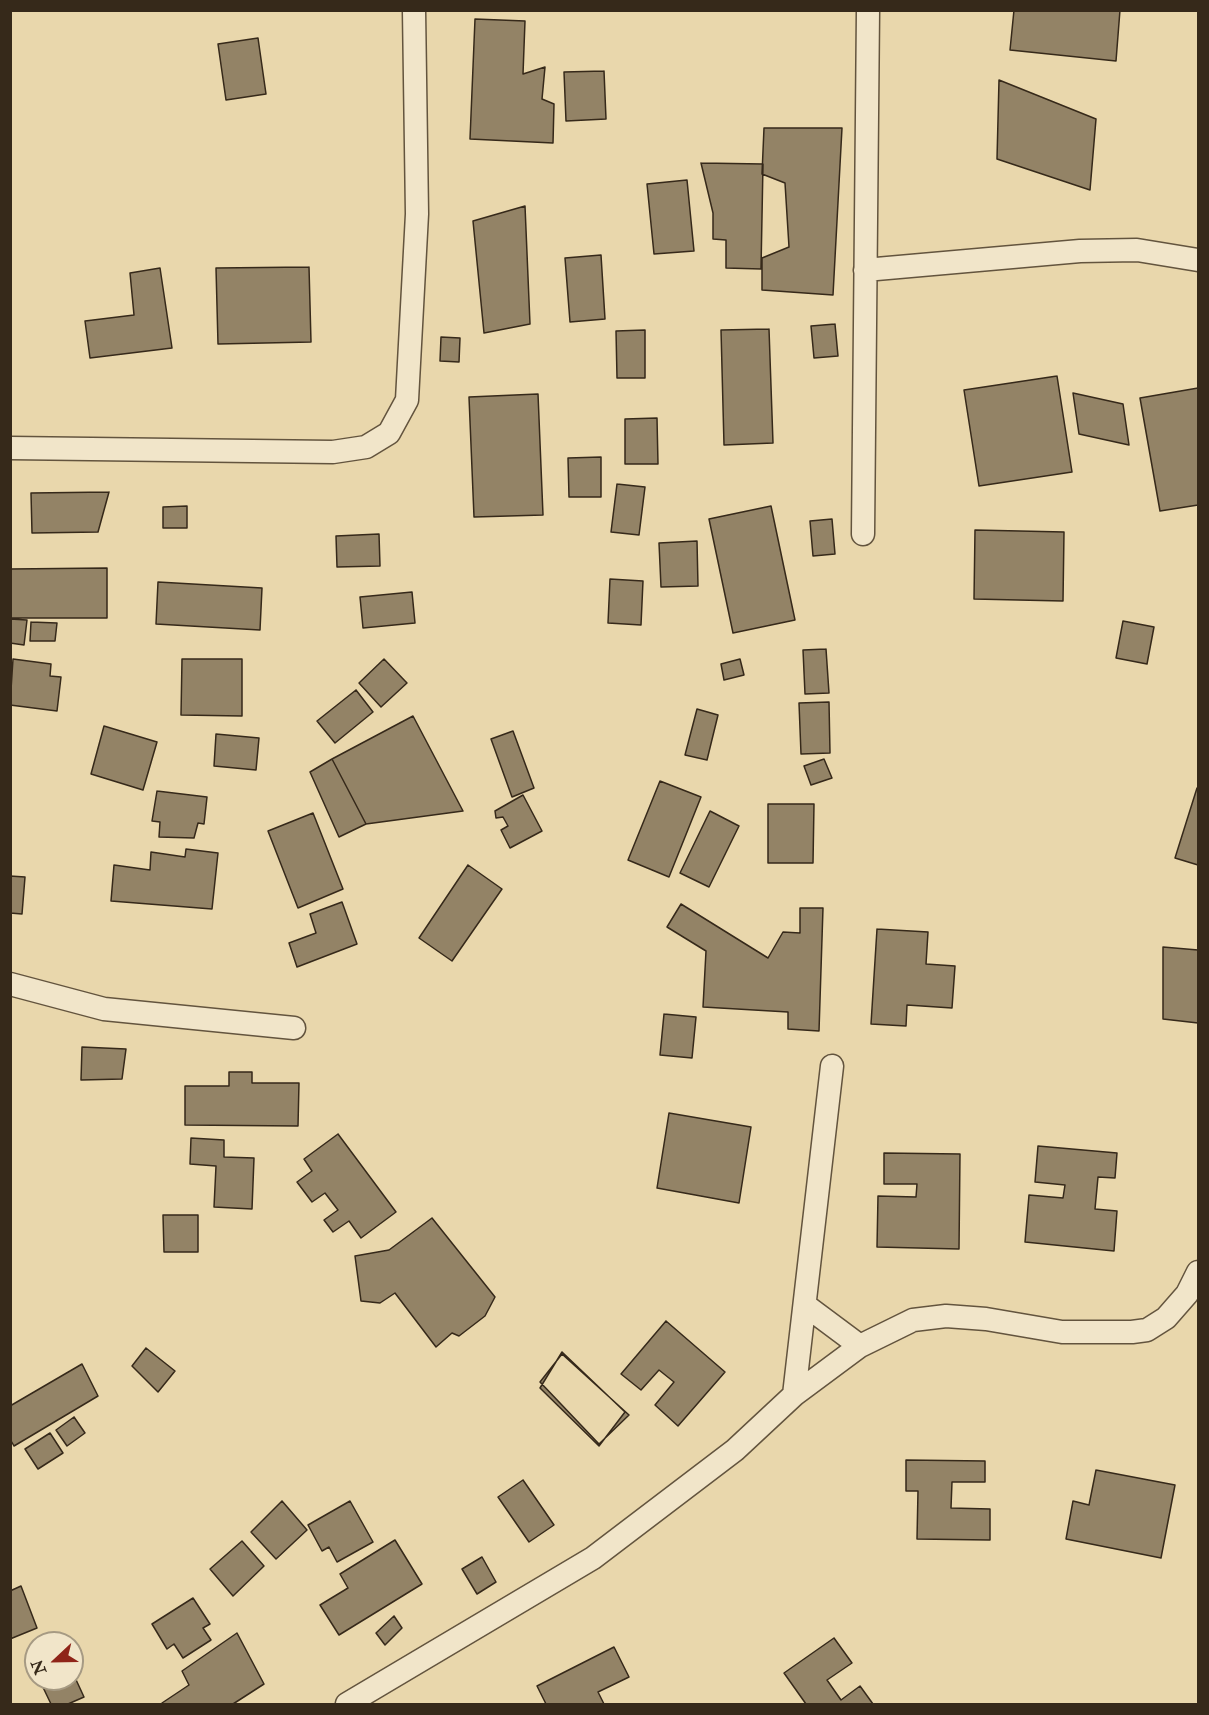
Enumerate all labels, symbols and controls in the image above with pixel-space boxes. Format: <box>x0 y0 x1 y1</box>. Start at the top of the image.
north arrow <box>24 1631 84 1691</box>
text: N <box>27 1657 51 1677</box>

